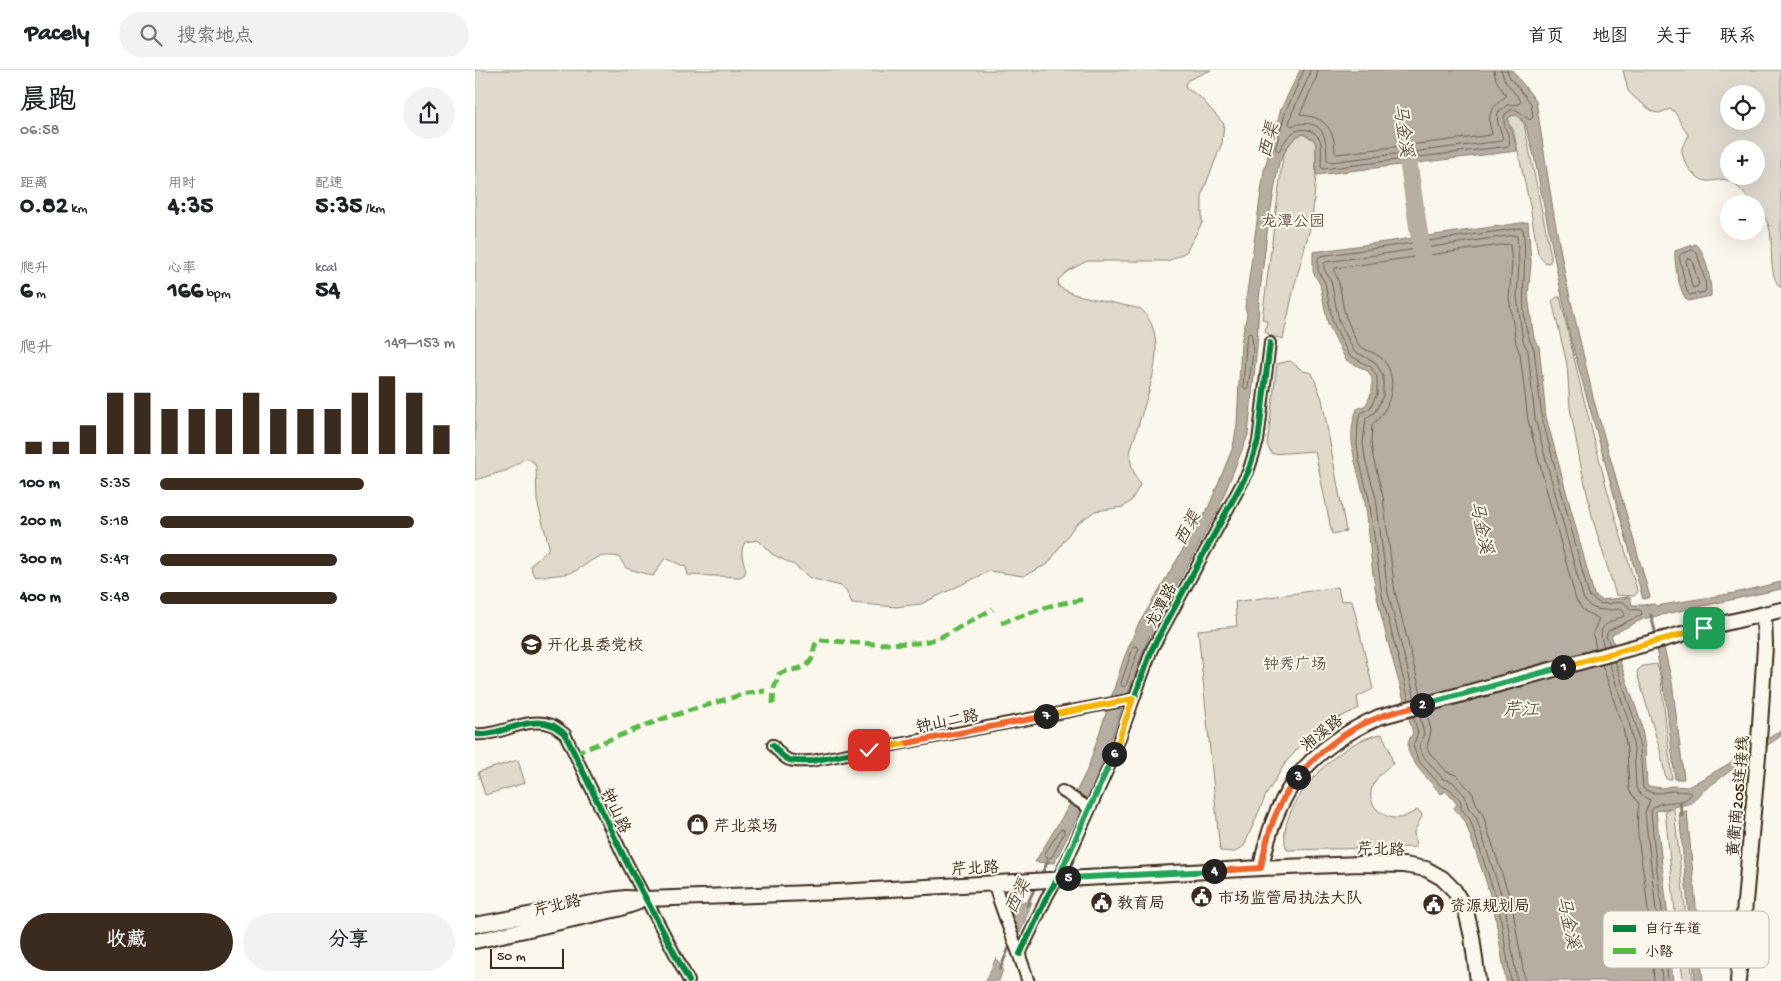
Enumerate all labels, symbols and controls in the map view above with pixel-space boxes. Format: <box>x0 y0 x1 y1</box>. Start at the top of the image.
search box <box>119 12 469 57</box>
text: Pacely <box>25 20 89 49</box>
icon: search <box>137 21 165 49</box>
text: 搜索地点 <box>177 26 253 49</box>
text: 首页 <box>1528 27 1564 48</box>
text: 地图 <box>1592 27 1628 48</box>
text: 关于 <box>1656 27 1692 48</box>
text: 联系 <box>1720 27 1756 48</box>
map controls <box>1720 85 1765 240</box>
button: locate <box>1720 85 1765 130</box>
text: 晨跑 <box>20 86 76 119</box>
button: share <box>403 87 455 139</box>
water label: 马金溪 <box>1387 102 1417 160</box>
water label: 西渠 <box>1255 118 1286 161</box>
text: 06:58 <box>20 122 59 141</box>
button: + <box>1720 140 1765 185</box>
text: 距离 <box>20 176 48 193</box>
text: 用时 <box>168 176 196 193</box>
text: 配速 <box>315 176 343 193</box>
text: 0.82 <box>20 193 68 222</box>
text: 4:35 <box>168 193 213 222</box>
text: 5:35 <box>315 193 362 222</box>
button: − <box>1720 195 1765 240</box>
text: km <box>68 201 88 218</box>
text: /km <box>362 201 385 218</box>
park label: 龙潭公园 <box>1261 213 1325 233</box>
text: kcal <box>315 260 337 277</box>
text: 爬升 <box>20 261 48 278</box>
text: 心率 <box>168 261 196 278</box>
text: 54 <box>315 277 340 306</box>
text: 6 <box>20 278 33 307</box>
text: 166 <box>168 278 203 307</box>
text: m <box>33 286 46 303</box>
text: bpm <box>203 286 231 303</box>
text: 149–153 m <box>385 335 455 354</box>
text: 爬升 <box>20 340 52 359</box>
text: 100 m <box>20 475 60 494</box>
text: 5:35 <box>100 475 130 494</box>
water label: 马金溪 <box>1464 499 1497 557</box>
water label: 西渠 <box>1170 506 1208 550</box>
text: 200 m <box>20 513 61 532</box>
text: 5:18 <box>100 513 129 532</box>
text: 300 m <box>20 551 62 570</box>
text: 5:49 <box>100 551 129 570</box>
street label: 龙潭路 <box>1142 580 1183 632</box>
text: 400 m <box>20 589 61 608</box>
text: 5:48 <box>100 589 130 608</box>
pin <box>1683 607 1725 649</box>
icon: arrive <box>1690 614 1718 642</box>
school or university icon: 开化县委党校 <box>519 632 543 656</box>
place label: 开化县委党校 <box>547 637 643 657</box>
pin: 1 <box>1551 654 1575 680</box>
park label: 钟秀广场 <box>1263 655 1327 676</box>
text: 1 <box>1561 659 1566 676</box>
pin: 2 <box>1409 692 1435 718</box>
text: 2 <box>1419 697 1426 714</box>
water label: 芹江 <box>1503 700 1540 722</box>
pin: 7 <box>1033 704 1059 728</box>
street label: 钟山二路 <box>914 706 981 739</box>
text: 7 <box>1043 708 1050 725</box>
street label: 湘溪路 <box>1297 711 1348 757</box>
pin <box>848 729 890 771</box>
street label: 黄衢南205连接线 <box>1724 735 1755 858</box>
icon: check <box>855 736 883 764</box>
pin: 6 <box>1101 742 1127 766</box>
text: 6 <box>1111 746 1118 763</box>
pin: 3 <box>1285 764 1311 790</box>
text: 3 <box>1295 769 1302 786</box>
street label: 钟山路 <box>595 785 634 837</box>
shop icon: 芹北菜场 <box>686 813 710 837</box>
place label: 芹北菜场 <box>714 817 778 838</box>
street label: 芹北路 <box>1357 839 1405 862</box>
street label: 芹北路 <box>951 858 1000 881</box>
pin: 4 <box>1201 858 1227 884</box>
text: 4 <box>1211 863 1218 880</box>
pin: 5 <box>1055 866 1081 890</box>
text: 5 <box>1065 870 1072 887</box>
water label: 西渠 <box>1001 874 1037 918</box>
public building icon: 市场监管局执法大队 <box>1190 885 1214 909</box>
place label: 市场监管局执法大队 <box>1218 889 1362 910</box>
public building icon: 教育局 <box>1089 890 1113 914</box>
street label: 芹北路 <box>532 891 583 922</box>
public building icon: 资源规划局 <box>1422 893 1446 917</box>
place label: 教育局 <box>1117 894 1165 915</box>
water label: 马金溪 <box>1551 894 1584 952</box>
place label: 资源规划局 <box>1450 897 1530 918</box>
legend <box>1603 911 1769 968</box>
button: 收藏 <box>20 913 233 971</box>
button: 分享 <box>243 913 455 971</box>
text: 自行车道 <box>1645 922 1701 939</box>
text: 小路 <box>1645 944 1673 962</box>
scale bar <box>490 946 564 969</box>
text: 50 m <box>497 949 526 966</box>

